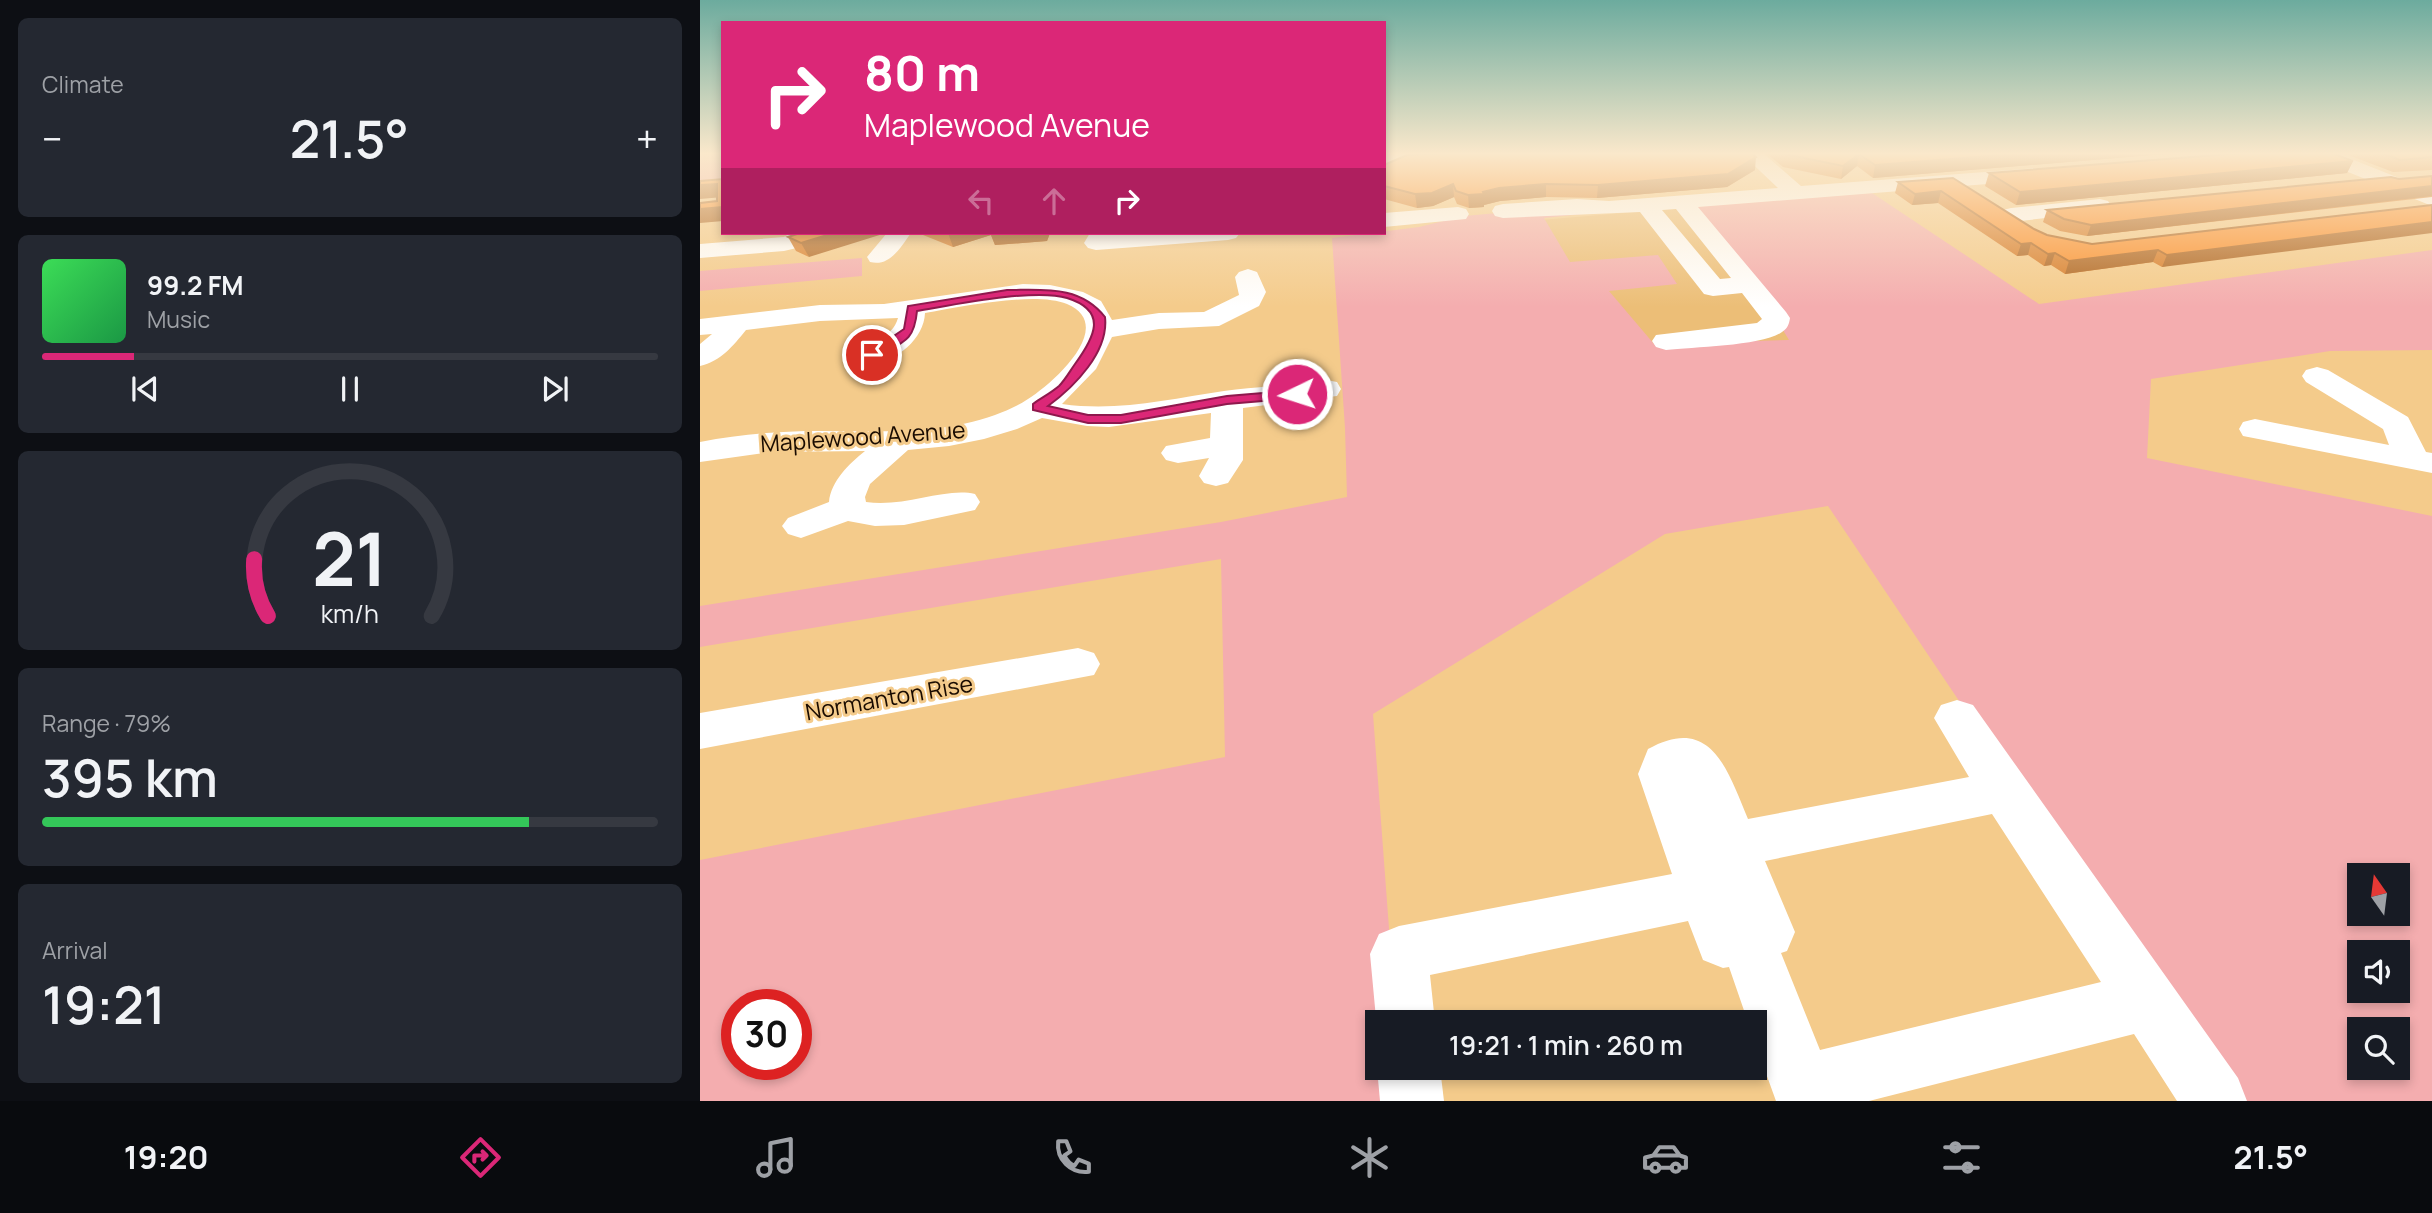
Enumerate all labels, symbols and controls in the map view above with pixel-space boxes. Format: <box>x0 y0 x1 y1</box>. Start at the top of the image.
text: 80 m <box>864 39 980 106</box>
icon: right <box>749 49 840 140</box>
text: Climate <box>42 68 124 100</box>
text: 21.5° <box>290 103 409 174</box>
text: Maplewood Avenue <box>864 103 1150 147</box>
text: − <box>42 112 63 164</box>
text: + <box>636 112 658 164</box>
icon: left <box>962 182 1000 220</box>
icon: ahead <box>1035 182 1073 220</box>
icon: right <box>1108 182 1146 220</box>
text: 99.2 FM <box>147 267 244 303</box>
text: Music <box>147 303 210 335</box>
pin <box>842 325 902 385</box>
icon: arrive <box>853 336 891 374</box>
position arrow <box>1260 357 1334 431</box>
icon: previous <box>126 370 164 408</box>
icon: pause <box>331 370 369 408</box>
icon: next <box>536 370 574 408</box>
street label: Maplewood Avenue <box>759 413 967 459</box>
text: 21 <box>312 509 388 609</box>
text: km/h <box>321 596 379 631</box>
street label: Normanton Rise <box>803 667 975 727</box>
text: Range · 79% <box>42 707 171 739</box>
text: 395 km <box>42 742 218 813</box>
north arrow <box>2347 863 2410 926</box>
map controls <box>2347 863 2410 1080</box>
text: Arrival <box>42 934 108 966</box>
button: sound <box>2347 940 2410 1003</box>
text: 19:21 <box>42 969 166 1040</box>
speed limit sign: 30 <box>721 989 812 1080</box>
button: search <box>2347 1017 2410 1080</box>
text: 19:21 · 1 min · 260 m <box>1449 1027 1683 1063</box>
icon: directions <box>456 1133 505 1182</box>
icon: music <box>752 1133 801 1182</box>
icon: phone <box>1048 1133 1097 1182</box>
icon: climate <box>1345 1133 1394 1182</box>
icon: car <box>1641 1133 1690 1182</box>
icon: filters <box>1937 1133 1986 1182</box>
text: 19:20 <box>124 1135 209 1179</box>
text: 21.5° <box>2234 1135 2308 1179</box>

